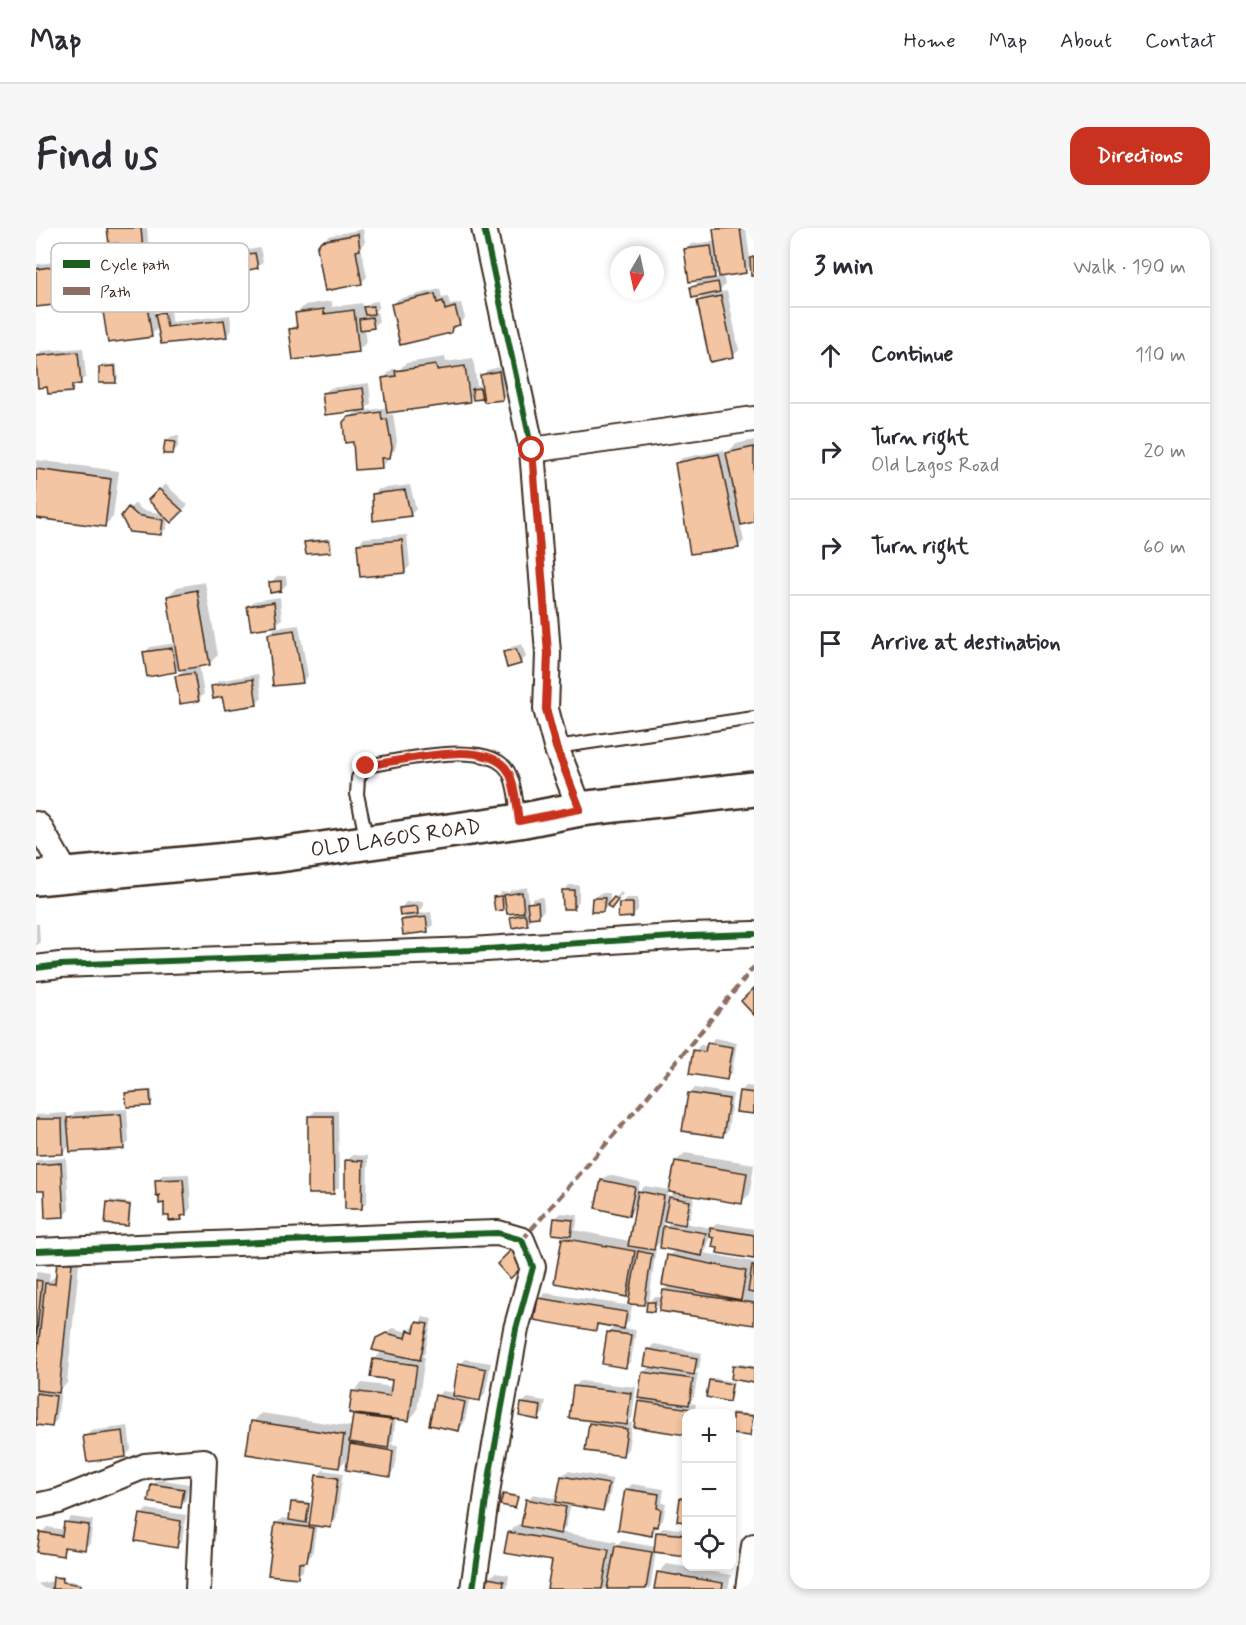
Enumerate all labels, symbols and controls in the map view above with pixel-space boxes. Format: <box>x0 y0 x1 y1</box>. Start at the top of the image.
text: Map <box>30 23 81 60</box>
text: Home <box>904 27 956 55</box>
text: Map <box>989 27 1027 55</box>
text: About <box>1060 27 1112 55</box>
text: Contact <box>1145 27 1216 55</box>
button: Directions <box>1070 127 1210 185</box>
text: Find us <box>36 129 158 184</box>
legend <box>51 243 249 312</box>
north arrow <box>610 246 664 300</box>
text: 3 min <box>814 250 874 284</box>
text: Walk · 190 m <box>1073 254 1186 281</box>
text: Cycle path <box>100 255 170 276</box>
text: Path <box>100 282 131 303</box>
icon: ahead <box>814 339 847 372</box>
text: Continue <box>871 341 953 369</box>
text: 110 m <box>1135 342 1186 369</box>
text: Turn right <box>871 424 969 452</box>
icon: right <box>814 435 847 468</box>
route start <box>518 436 544 462</box>
text: 20 m <box>1143 438 1186 465</box>
text: Old Lagos Road <box>871 452 999 479</box>
icon: right <box>814 531 847 564</box>
text: Turn right <box>871 533 969 561</box>
text: 60 m <box>1143 534 1186 561</box>
icon: arrive <box>814 627 847 660</box>
text: Arrive at destination <box>871 629 1061 657</box>
route end <box>352 752 378 778</box>
street label: OLD LAGOS ROAD <box>309 813 483 864</box>
map controls <box>682 1409 736 1571</box>
button: + <box>682 1409 736 1463</box>
button: − <box>682 1463 736 1517</box>
button: locate <box>682 1517 736 1571</box>

